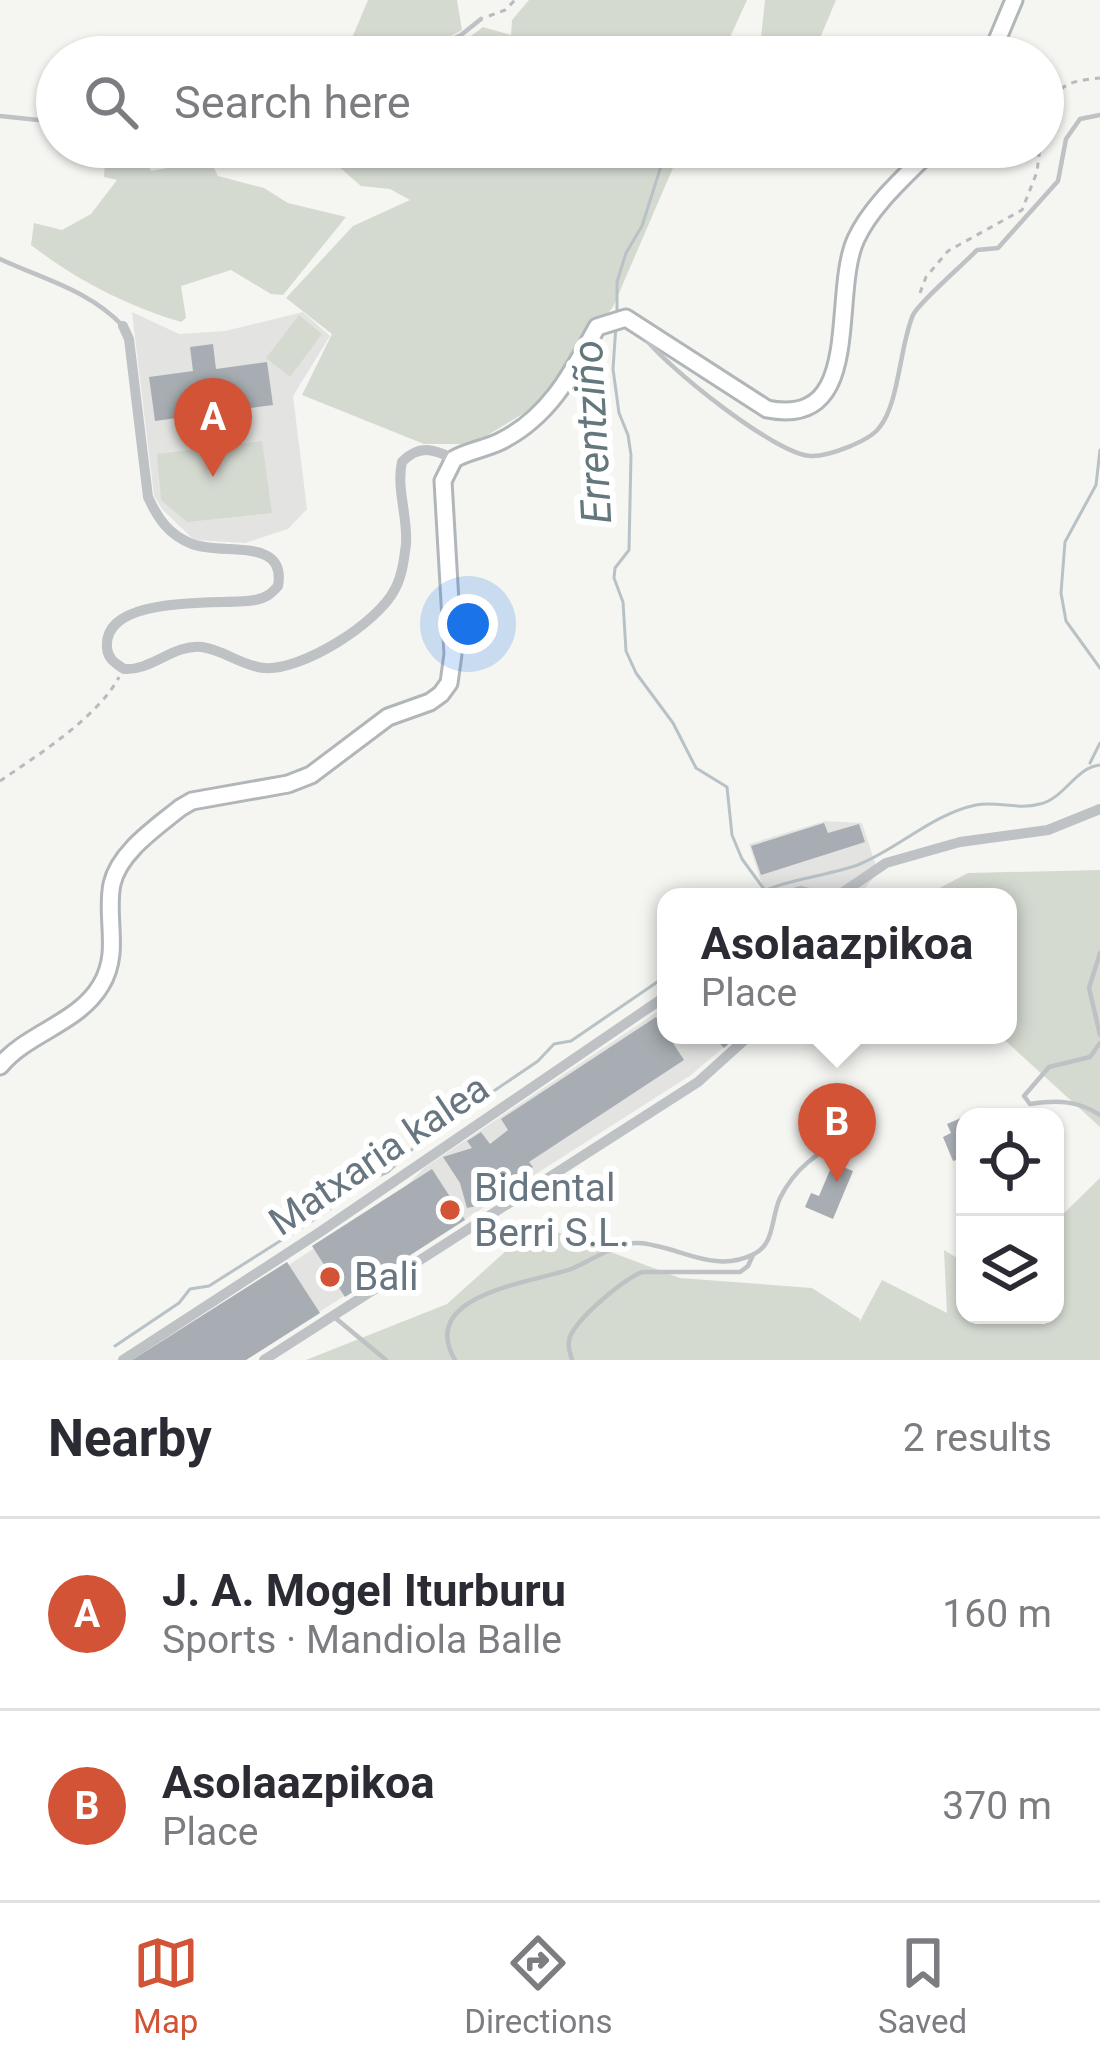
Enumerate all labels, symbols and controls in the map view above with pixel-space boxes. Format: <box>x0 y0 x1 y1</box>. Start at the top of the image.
search box <box>36 36 1064 168</box>
icon: search <box>78 69 144 135</box>
text: Search here <box>174 76 411 129</box>
water label: Errentziño <box>563 339 621 525</box>
pin: A <box>174 378 252 477</box>
your location <box>438 594 498 654</box>
popup <box>657 888 1017 1044</box>
text: Asolaazpikoa <box>701 917 973 970</box>
text: Place <box>701 970 797 1016</box>
street label: Matxaria kalea <box>261 1065 497 1245</box>
pin: B <box>798 1083 876 1182</box>
map controls <box>956 1108 1064 1324</box>
button: locate <box>956 1108 1064 1216</box>
place label: Bidental Berri S.L. <box>474 1165 629 1256</box>
marker: Bidental Berri S.L. <box>437 1197 463 1223</box>
button: layers <box>956 1216 1064 1324</box>
place label: Bali <box>354 1254 418 1300</box>
marker: Bali <box>317 1264 343 1290</box>
text: Nearby <box>48 1409 212 1468</box>
text: 2 results <box>903 1415 1052 1461</box>
text: J. A. Mogel Iturburu <box>162 1564 566 1617</box>
text: A <box>74 1591 100 1637</box>
text: 160 m <box>942 1591 1052 1637</box>
text: Sports · Mandiola Balle <box>162 1617 562 1663</box>
text: Asolaazpikoa <box>162 1756 434 1809</box>
text: B <box>75 1783 99 1829</box>
text: 370 m <box>942 1783 1052 1829</box>
text: Place <box>162 1809 258 1855</box>
tab: Map <box>133 1930 199 2041</box>
tab: Directions <box>464 1930 613 2041</box>
tab: Saved <box>878 1930 967 2041</box>

